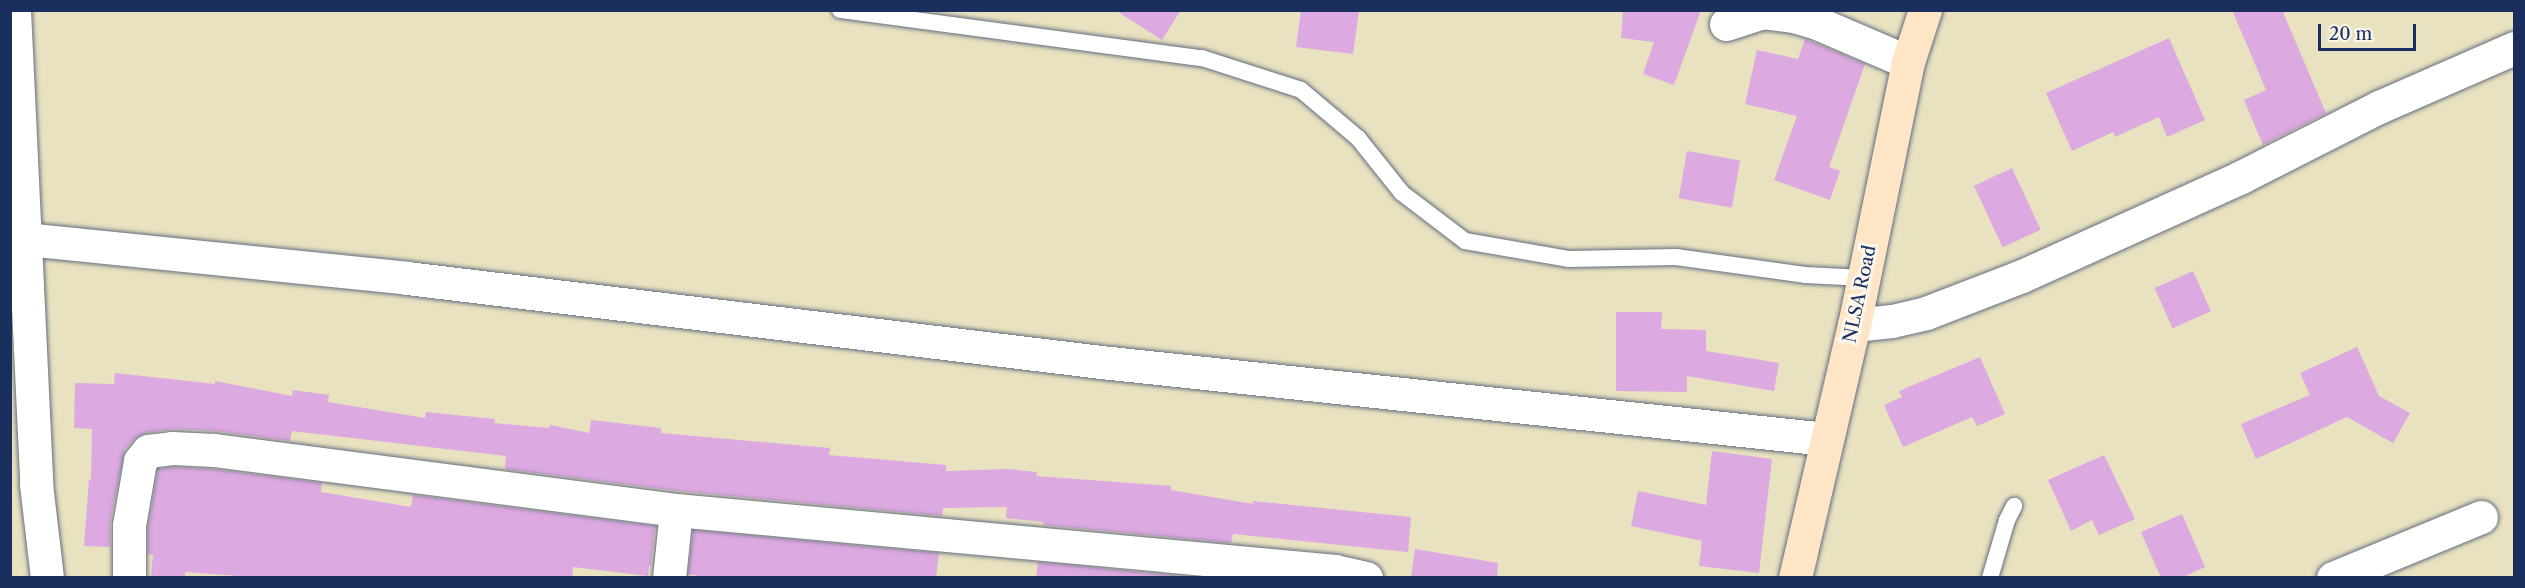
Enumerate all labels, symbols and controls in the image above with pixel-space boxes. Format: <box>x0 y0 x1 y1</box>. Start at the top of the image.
scale bar <box>2321 12 2418 50</box>
text: 20 m <box>2329 23 2372 45</box>
street label: NLSA Road <box>1839 243 1881 345</box>

